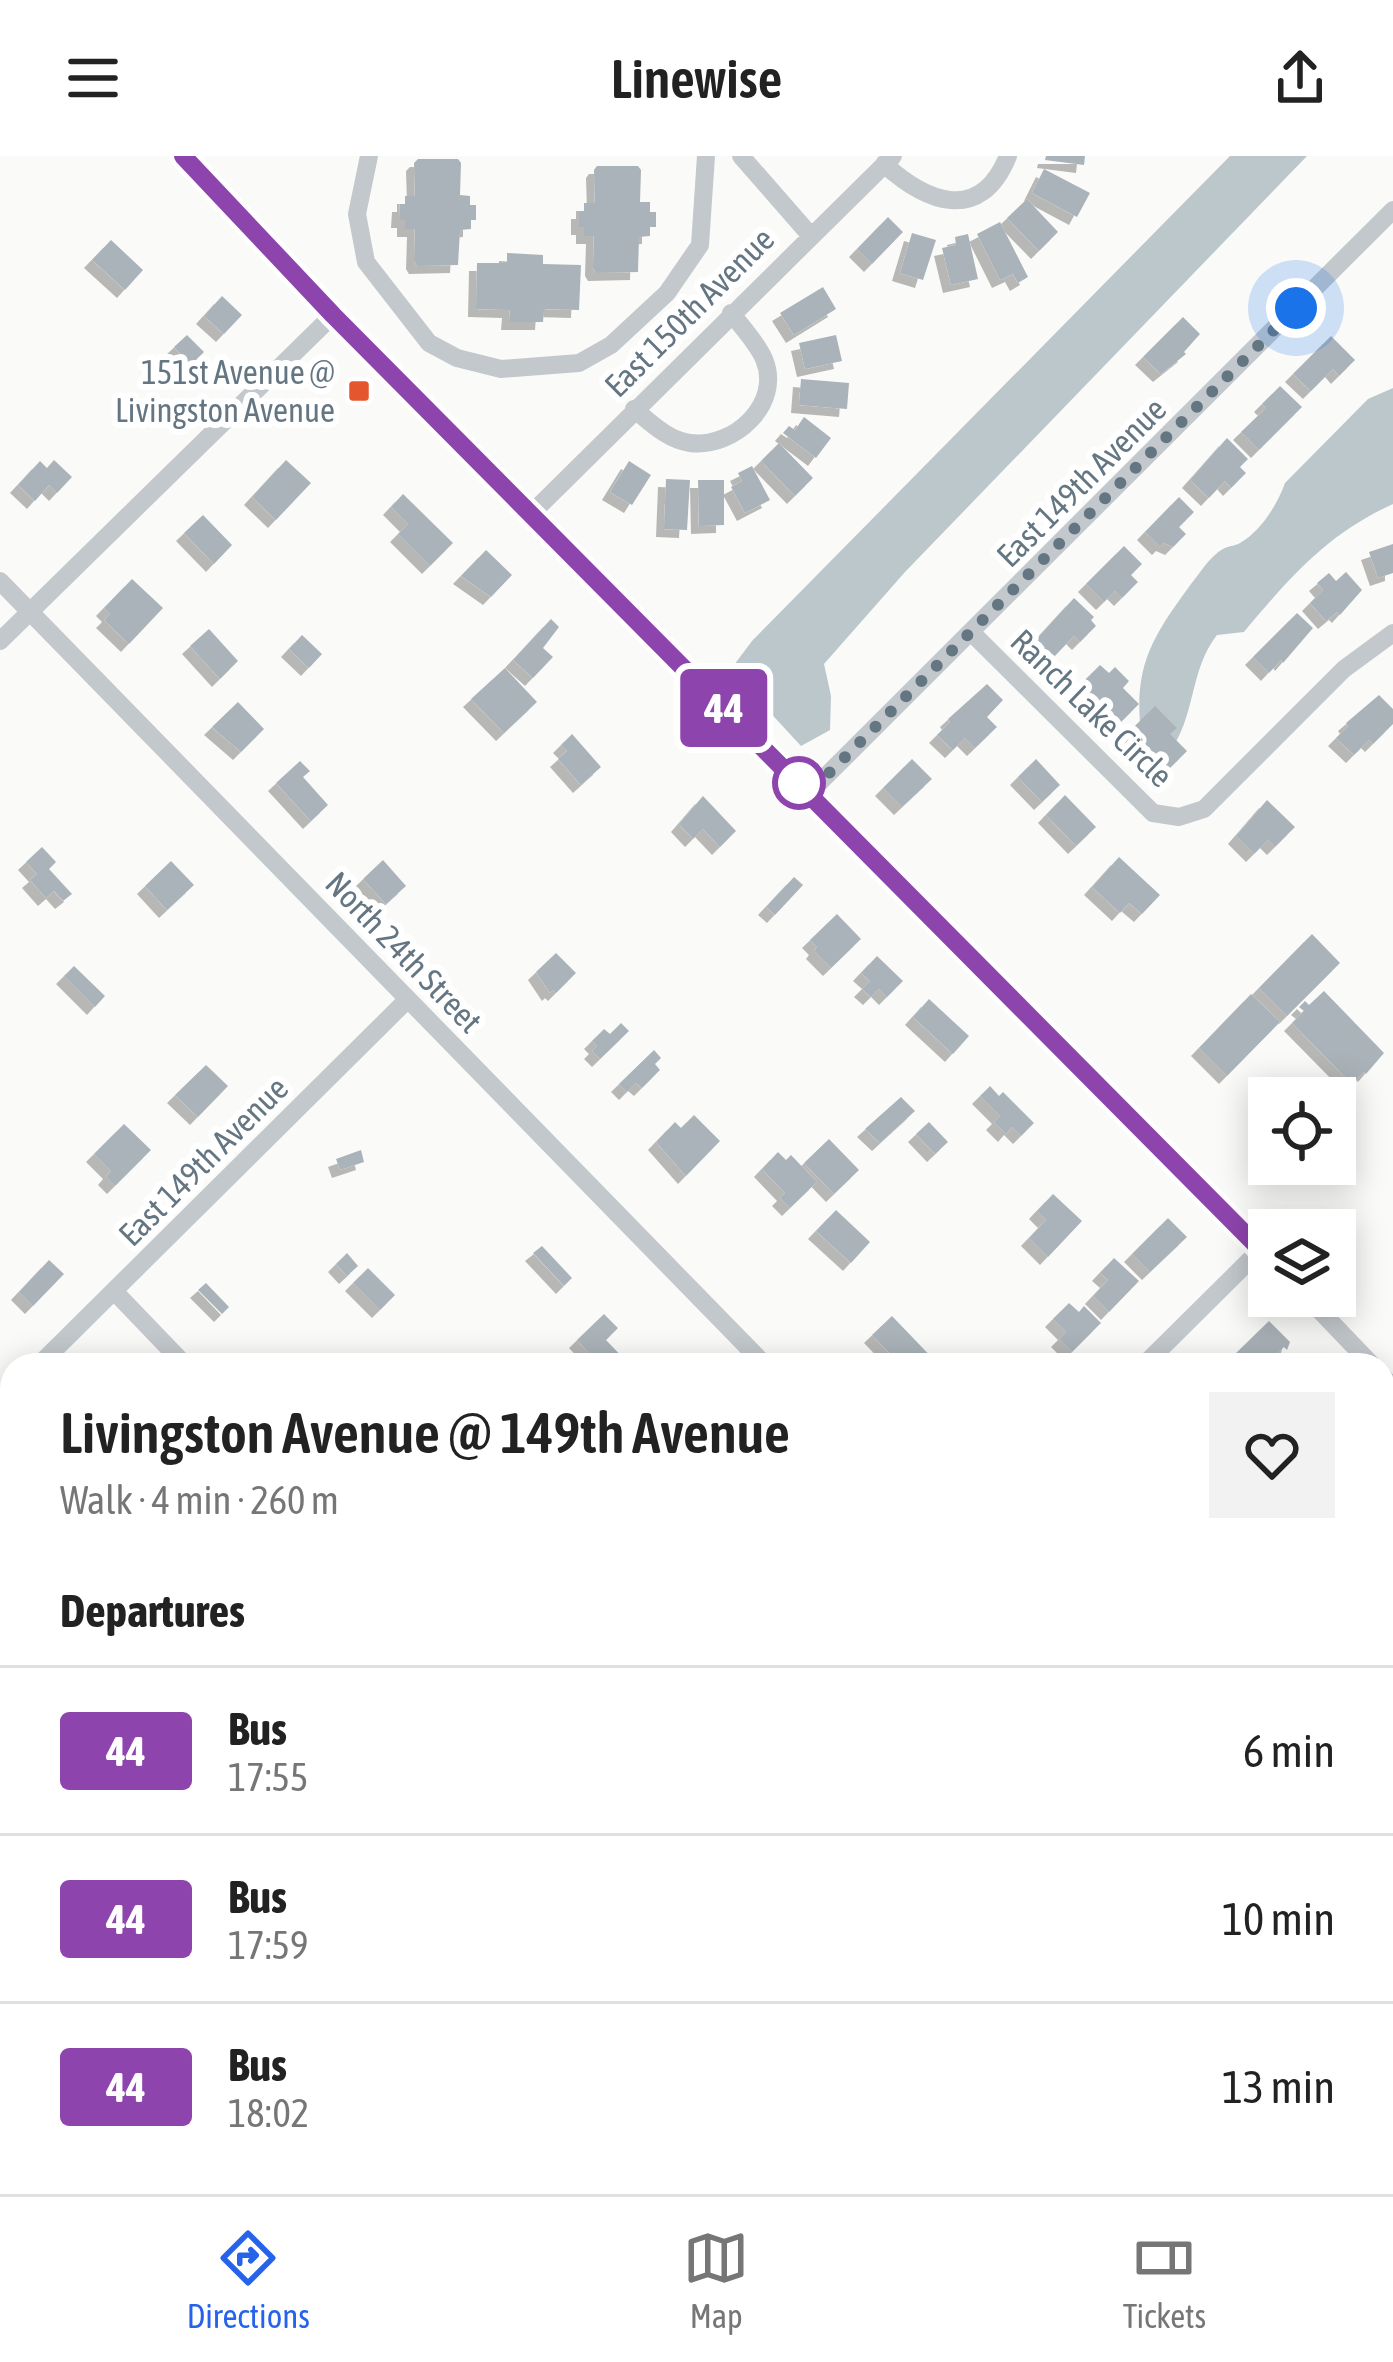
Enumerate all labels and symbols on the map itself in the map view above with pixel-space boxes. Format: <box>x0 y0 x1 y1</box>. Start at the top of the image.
street label: East 150th Avenue <box>597 220 781 404</box>
your location <box>1266 278 1326 338</box>
place label: 151st Avenue @ Livingston Avenue <box>115 353 335 429</box>
marker: 151st Avenue @ Livingston Avenue <box>346 378 372 404</box>
street label: East 149th Avenue <box>989 390 1173 574</box>
street label: Ranch Lake Circle <box>1003 621 1181 795</box>
line badge: 44 <box>670 669 778 747</box>
unlabelled marker <box>774 758 824 808</box>
street label: North 24th Street <box>318 864 490 1040</box>
street label: East 149th Avenue <box>111 1069 295 1253</box>

